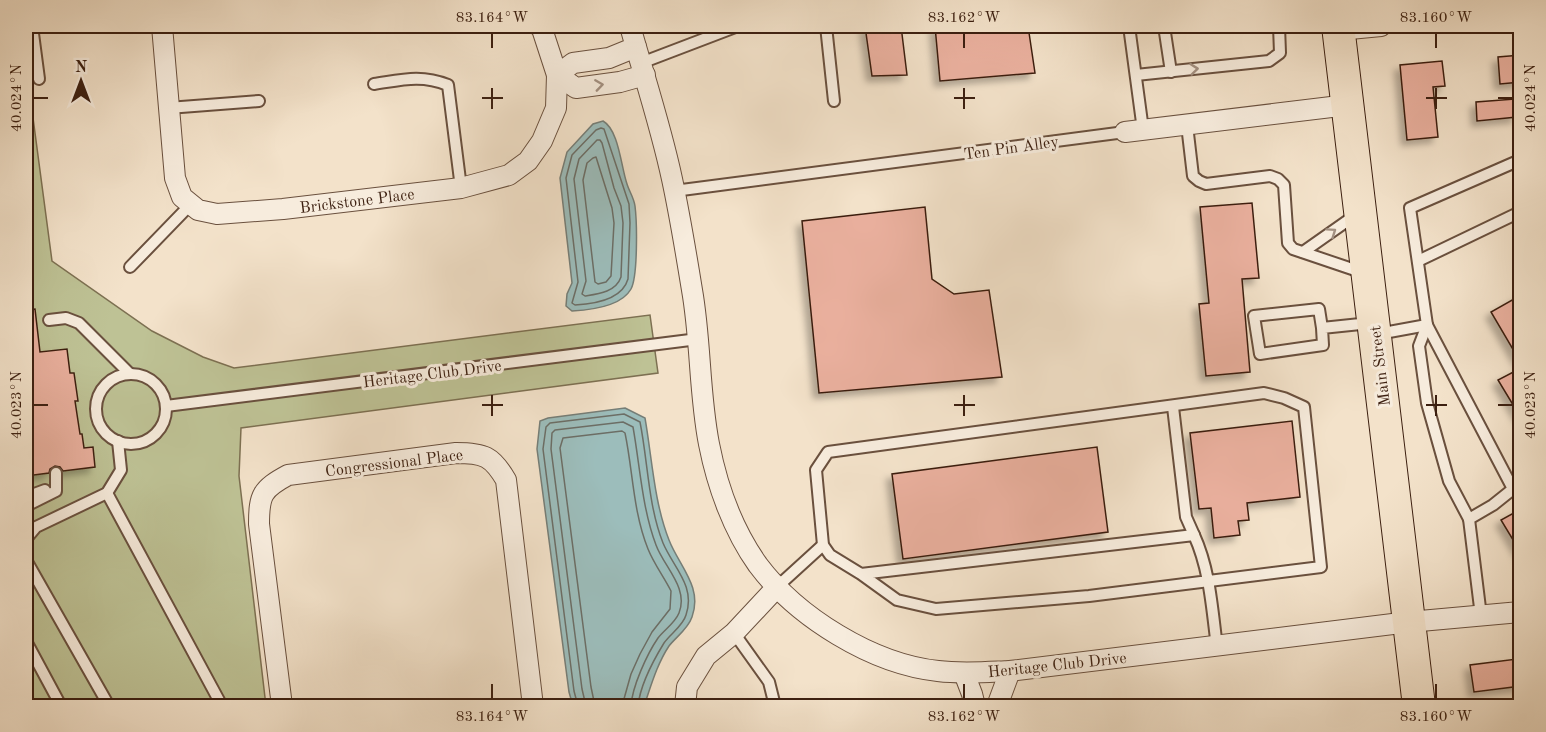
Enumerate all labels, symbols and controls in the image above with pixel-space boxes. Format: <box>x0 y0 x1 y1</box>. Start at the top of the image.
text: 83.164°W <box>456 11 528 26</box>
text: 83.162°W <box>928 11 1000 26</box>
text: 83.160°W <box>1400 11 1472 26</box>
north arrow <box>51 51 111 111</box>
text: N <box>75 60 88 76</box>
one-way arrow <box>1189 63 1198 76</box>
text: 40.024°N <box>10 64 25 132</box>
text: 40.024°N <box>1524 64 1539 132</box>
one-way arrow <box>595 79 604 91</box>
street label: Ten Pin Alley <box>963 134 1060 164</box>
street label: Brickstone Place <box>299 187 416 217</box>
one-way arrow <box>1325 228 1336 239</box>
street label: Main Street <box>1368 324 1394 407</box>
street label: Heritage Club Drive <box>362 359 502 391</box>
text: 40.023°N <box>10 371 25 439</box>
text: 40.023°N <box>1524 371 1539 439</box>
street label: Congressional Place <box>324 448 464 480</box>
street label: Heritage Club Drive <box>987 651 1127 681</box>
text: 83.164°W <box>456 710 528 725</box>
text: 83.162°W <box>928 710 1000 725</box>
text: 83.160°W <box>1400 710 1472 725</box>

